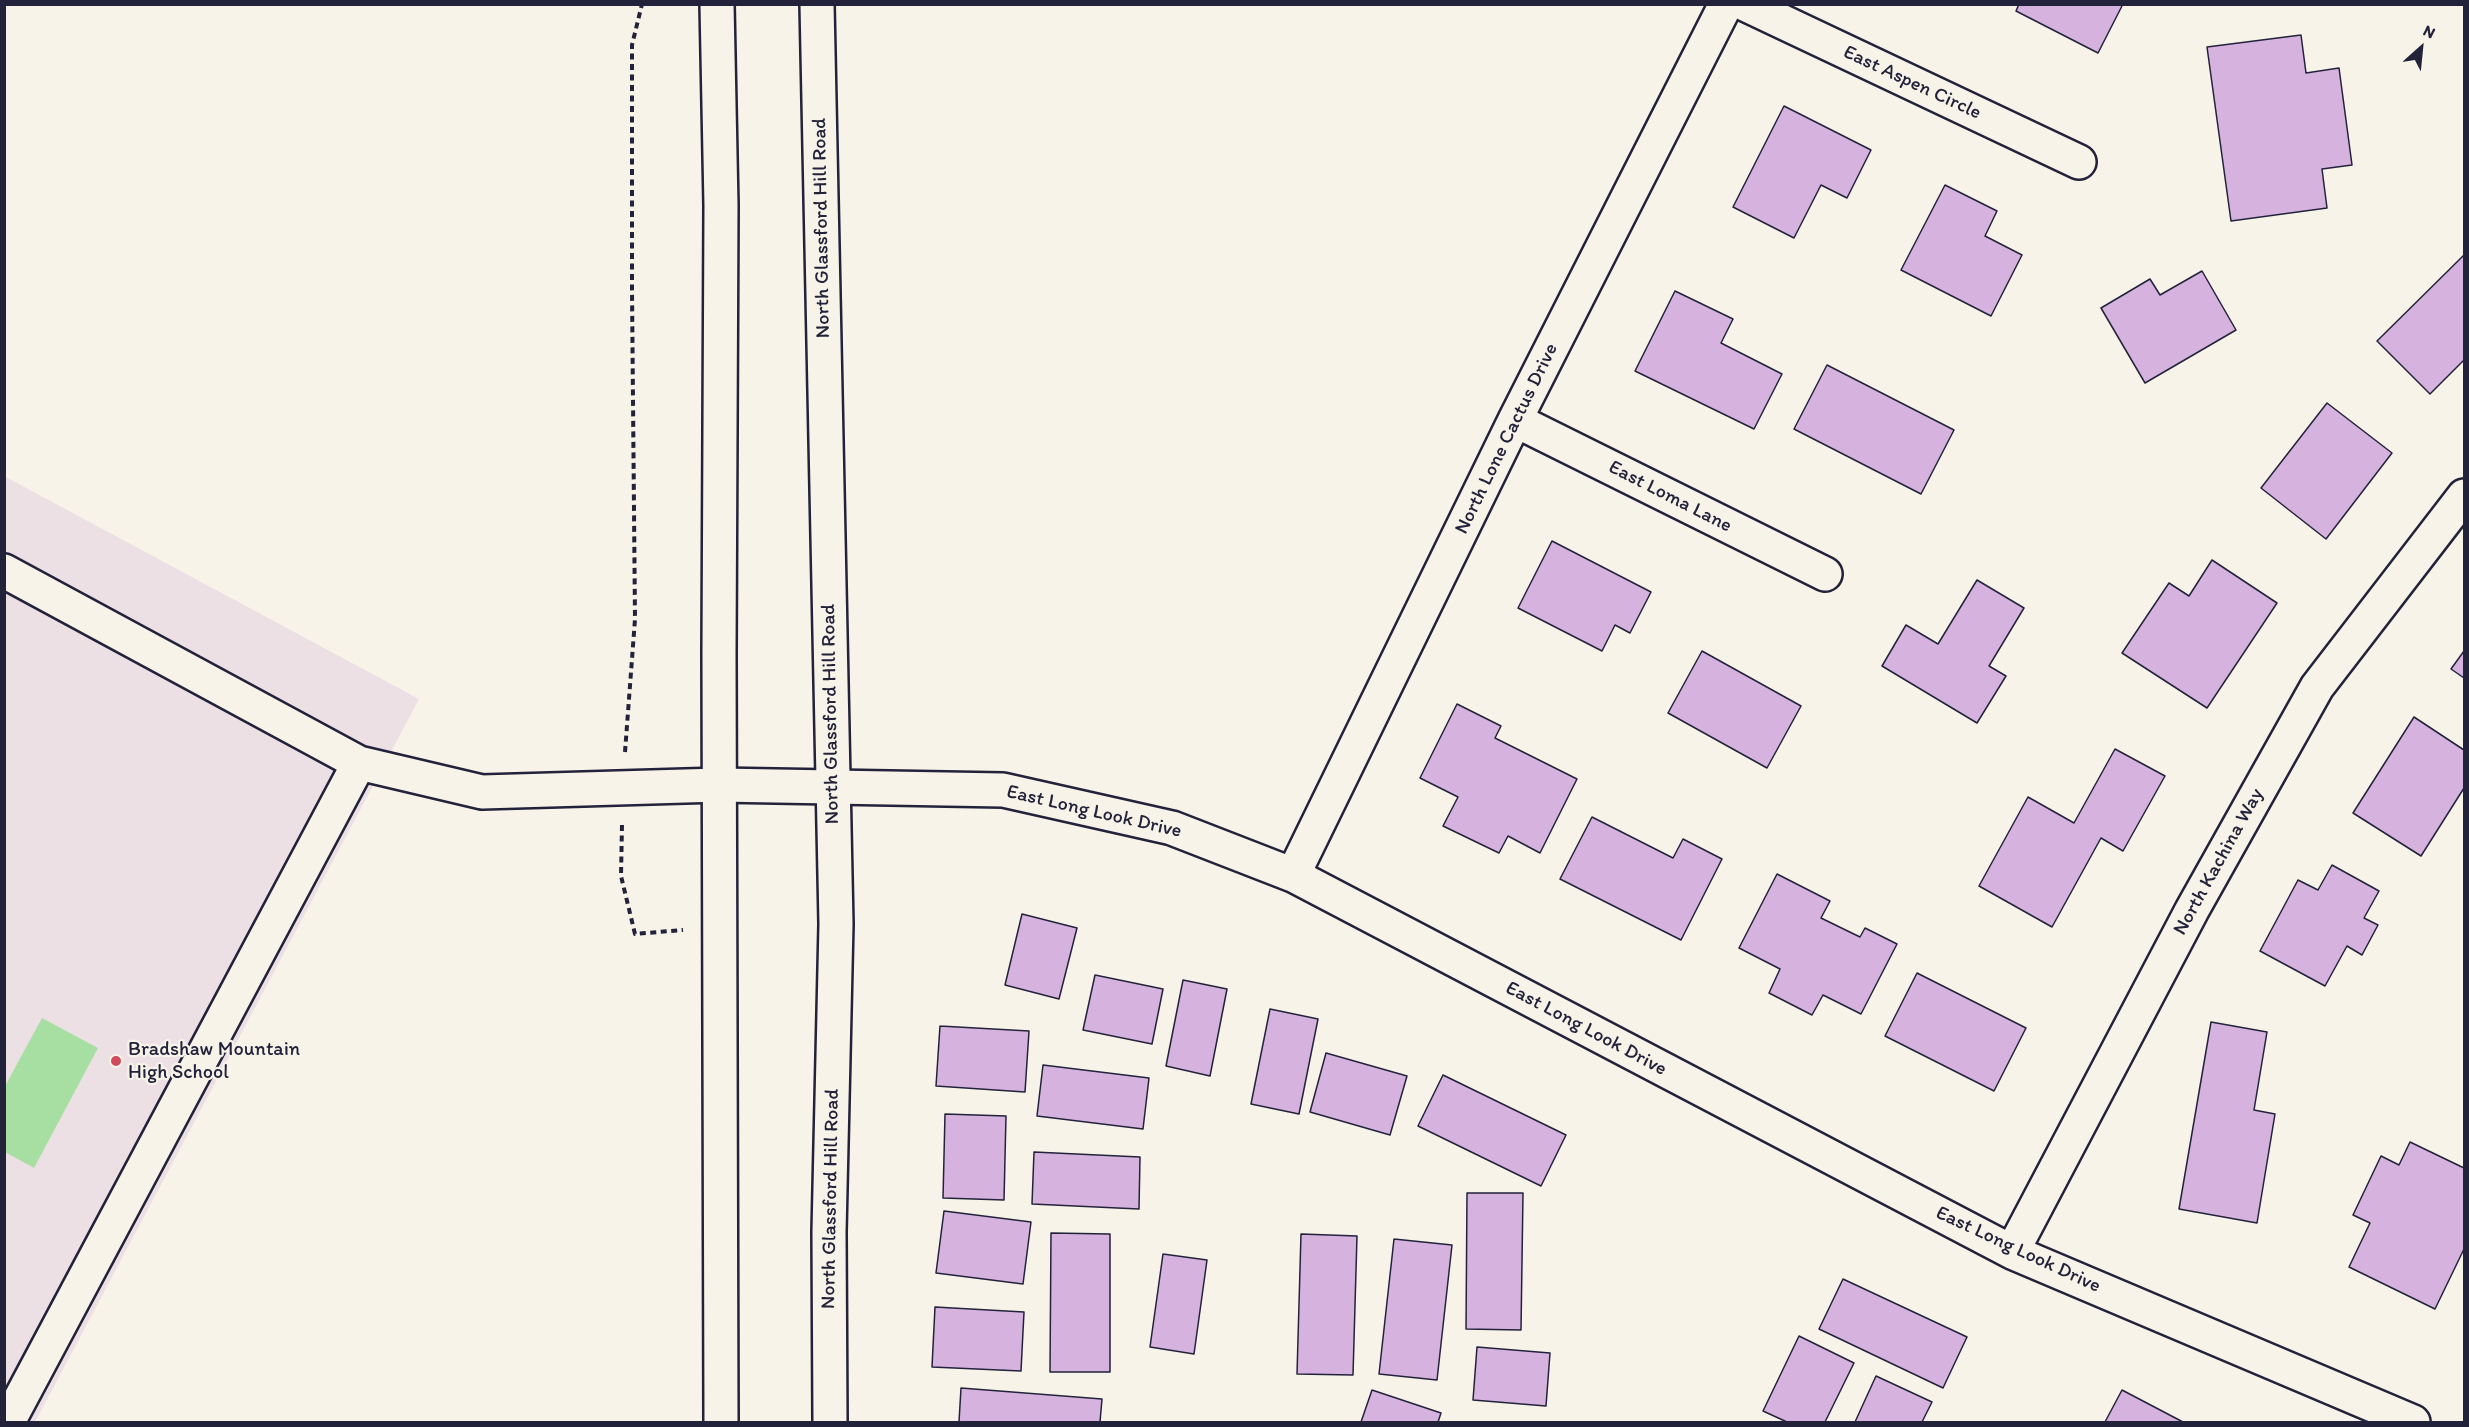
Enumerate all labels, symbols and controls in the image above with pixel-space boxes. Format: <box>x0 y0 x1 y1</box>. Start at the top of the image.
north arrow <box>2391 18 2451 78</box>
text: N <box>2420 21 2439 42</box>
street label: East Aspen Circle <box>1839 41 1985 125</box>
street label: North Glassford Hill Road <box>808 118 836 338</box>
street label: North Lone Cactus Drive <box>1450 340 1564 538</box>
street label: East Loma Lane <box>1604 456 1736 538</box>
street label: North Glassford Hill Road <box>817 604 845 824</box>
street label: East Long Look Drive <box>1004 780 1184 844</box>
street label: North Kachina Way <box>2169 784 2269 940</box>
street label: East Long Look Drive <box>1501 976 1671 1082</box>
place label: Bradshaw Mountain High School <box>128 1038 300 1085</box>
marker: Bradshaw Mountain High School <box>109 1054 123 1068</box>
street label: North Glassford Hill Road <box>817 1089 845 1309</box>
street label: East Long Look Drive <box>1932 1201 2104 1299</box>

